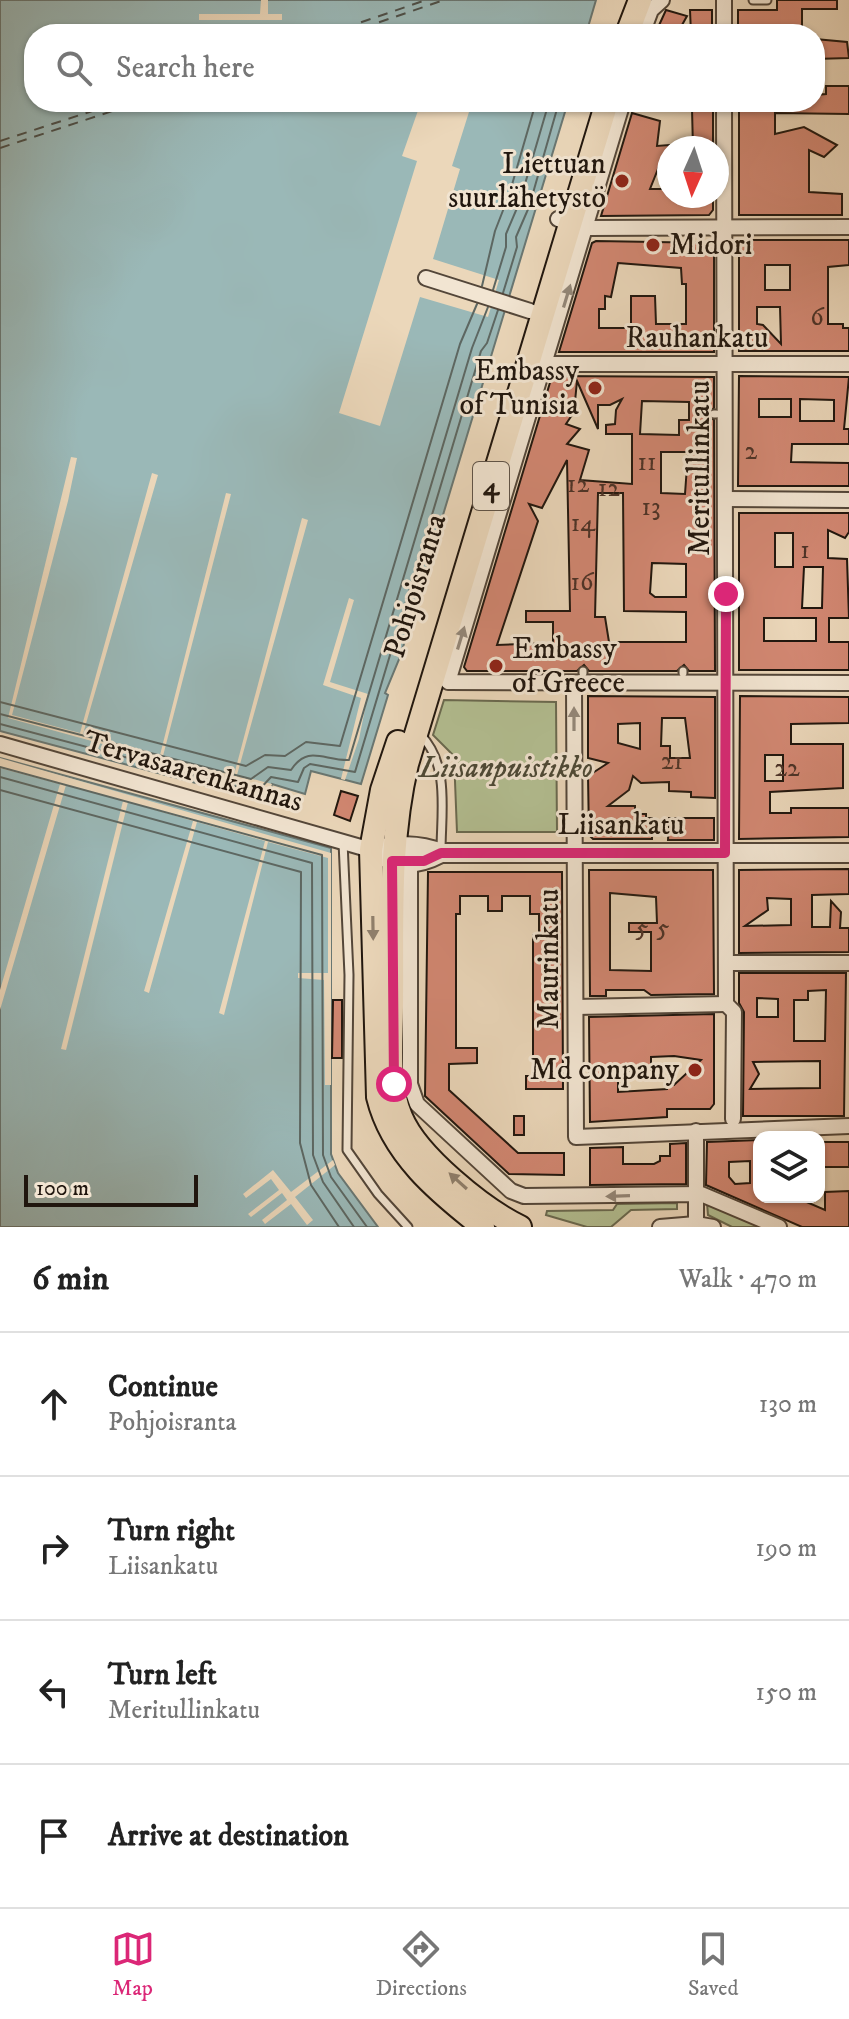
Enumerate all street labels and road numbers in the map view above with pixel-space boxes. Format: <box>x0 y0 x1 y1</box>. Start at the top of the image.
street label: Rauhankatu <box>625 320 769 357</box>
street label: Meritullinkatu <box>682 380 719 556</box>
road number: 4 <box>473 462 509 510</box>
street label: Pohjoisranta <box>377 509 455 662</box>
street label: Tervasaarenkannas <box>79 723 307 821</box>
street label: Liisankatu <box>557 807 685 844</box>
street label: Maurinkatu <box>531 889 568 1029</box>

